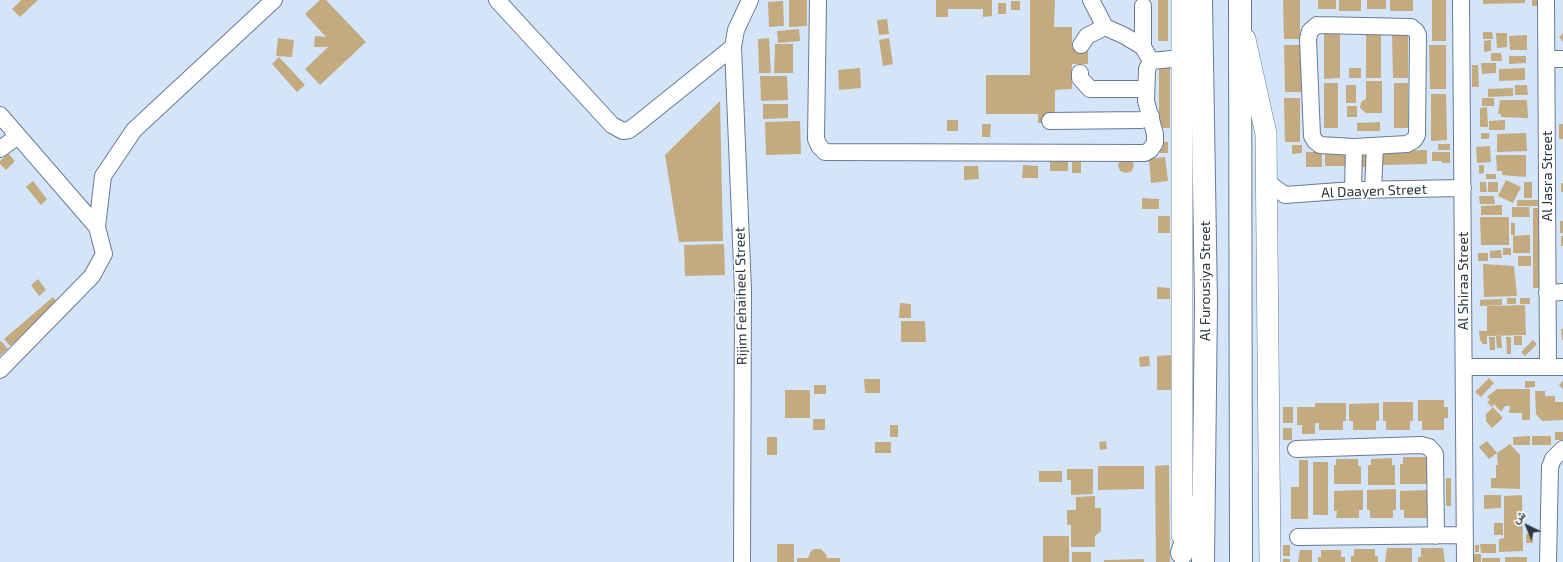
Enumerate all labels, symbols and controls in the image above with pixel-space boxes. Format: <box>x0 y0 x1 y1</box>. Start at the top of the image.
street label: Al Jasra Street <box>1539 131 1555 221</box>
street label: Al Daayen Street <box>1321 181 1427 201</box>
street label: Al Furousiya Street <box>1197 221 1213 341</box>
street label: Rijim Fehaiheel Street <box>731 227 751 365</box>
street label: Al Shiraa Street <box>1455 232 1471 330</box>
north arrow <box>1507 506 1547 546</box>
text: ش <box>1509 508 1528 526</box>

